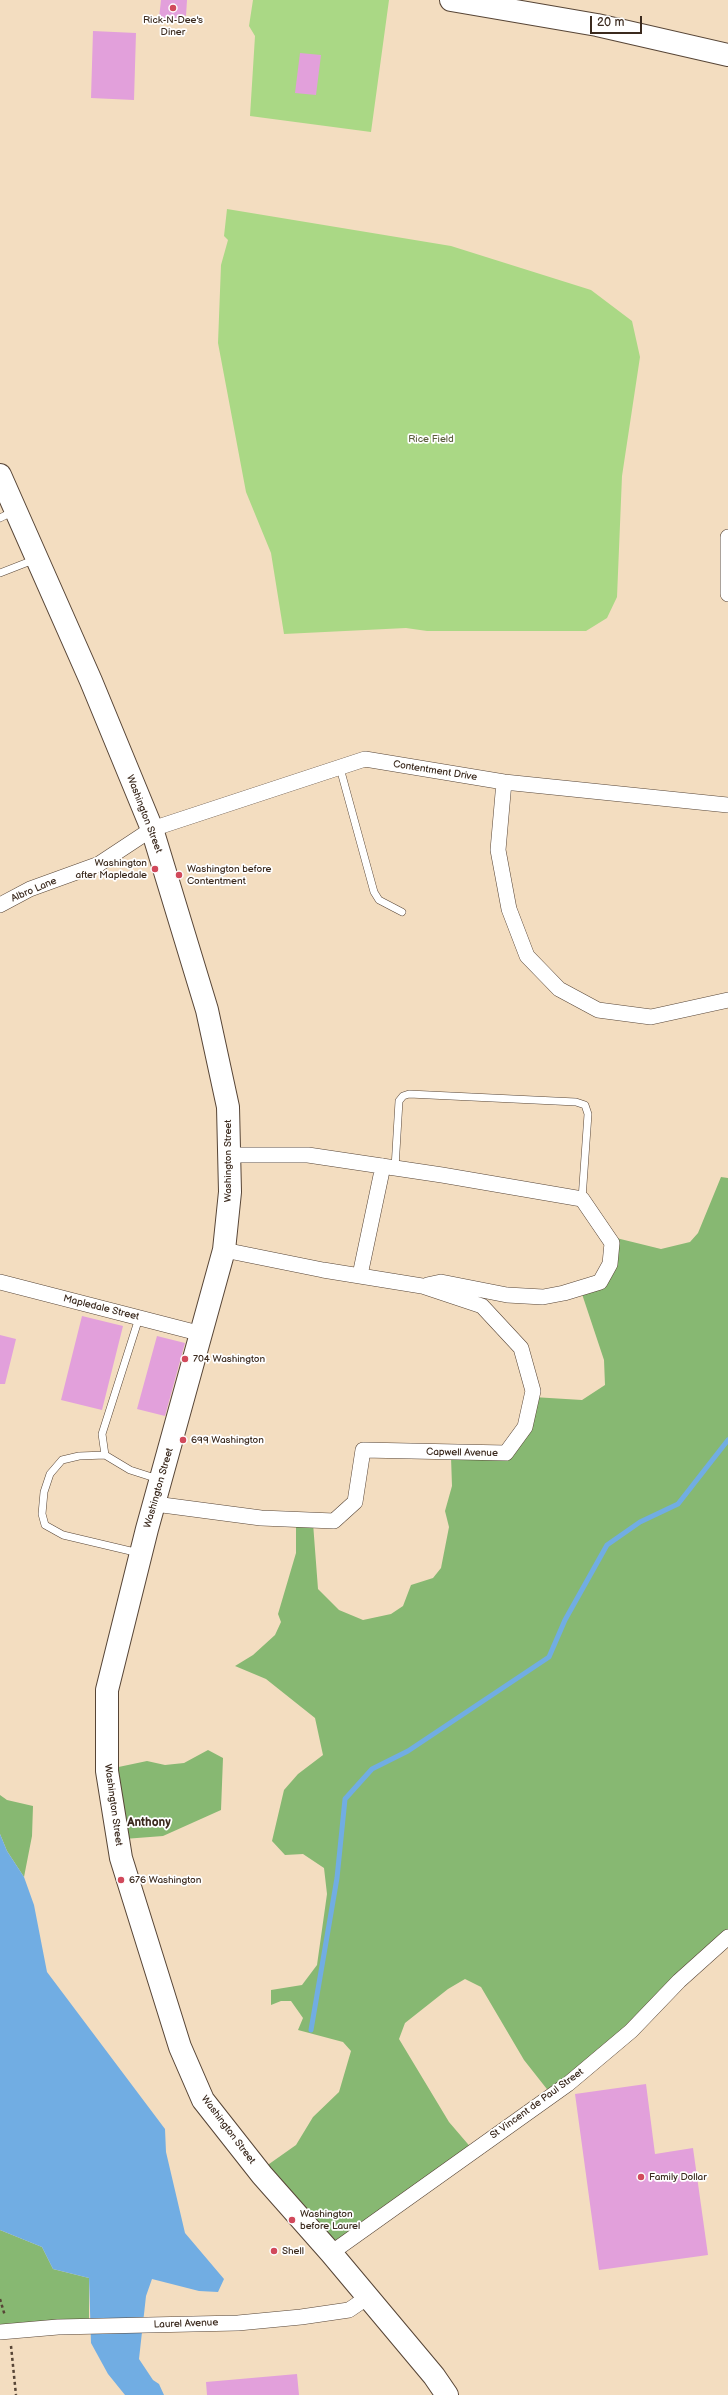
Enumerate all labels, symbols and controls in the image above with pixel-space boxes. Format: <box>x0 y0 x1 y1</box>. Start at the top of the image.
marker: Rick-N-Dee's Diner <box>168 3 178 13</box>
scale bar <box>592 8 644 34</box>
place label: Rick-N-Dee's Diner <box>143 14 203 38</box>
text: 20 m <box>597 15 624 30</box>
park label: Rice Field <box>408 433 454 445</box>
street label: Contentment Drive <box>392 758 478 784</box>
street label: Washington Street <box>124 773 164 855</box>
place label: Washington after Mapledale <box>76 857 147 880</box>
place label: Washington before Contentment <box>187 863 272 886</box>
marker: Washington after Mapledale <box>150 864 160 874</box>
marker: Washington before Contentment <box>174 870 184 880</box>
street label: Albro Lane <box>9 875 59 905</box>
street label: Washington Street <box>222 1120 234 1202</box>
street label: Mapledale Street <box>62 1293 140 1323</box>
place label: 704 Washington <box>193 1353 265 1365</box>
marker: 704 Washington <box>180 1354 190 1364</box>
place label: 699 Washington <box>191 1434 264 1446</box>
marker: 699 Washington <box>178 1435 188 1445</box>
street label: Capwell Avenue <box>426 1446 498 1460</box>
street label: Washington Street <box>142 1447 176 1529</box>
street label: Washington Street <box>101 1763 125 1847</box>
district label: Anthony <box>127 1816 171 1830</box>
place label: 676 Washington <box>129 1874 201 1886</box>
marker: 676 Washington <box>116 1875 126 1885</box>
street label: St Vincent de Paul Street <box>488 2066 586 2142</box>
street label: Washington Street <box>198 2093 258 2167</box>
place label: Family Dollar <box>649 2171 707 2183</box>
marker: Family Dollar <box>636 2172 646 2182</box>
place label: Washington before Laurel <box>300 2208 360 2232</box>
marker: Washington before Laurel <box>287 2215 297 2225</box>
place label: Shell <box>282 2245 304 2257</box>
marker: Shell <box>269 2246 279 2256</box>
street label: Laurel Avenue <box>154 2317 218 2331</box>

